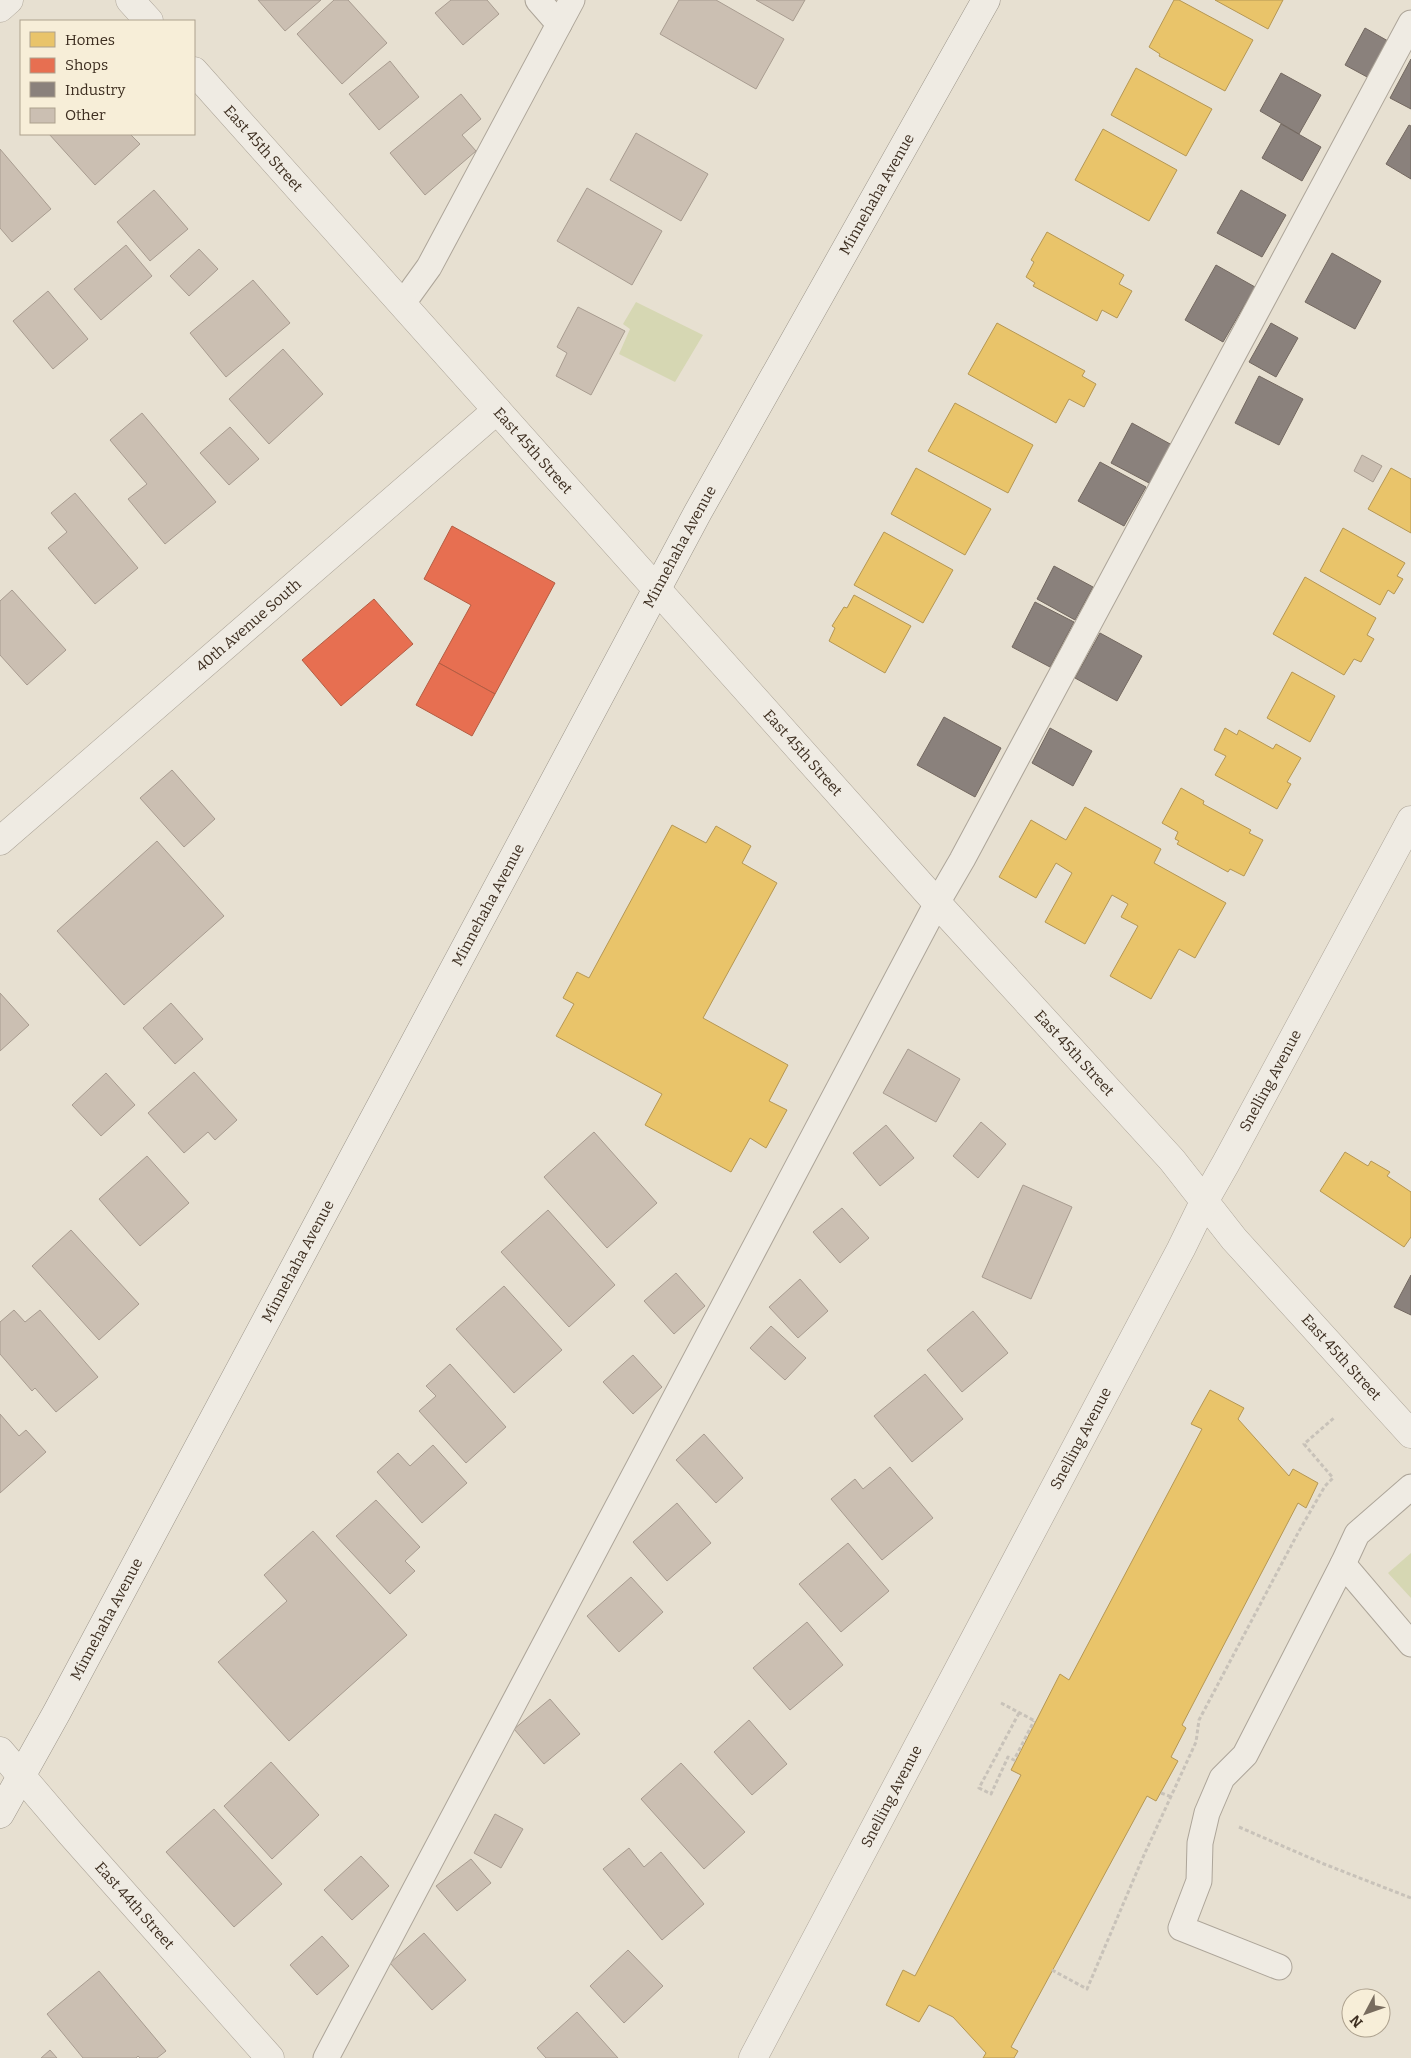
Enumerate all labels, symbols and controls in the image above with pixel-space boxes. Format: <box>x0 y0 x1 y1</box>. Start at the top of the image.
legend <box>20 20 195 135</box>
text: Homes <box>65 31 115 49</box>
text: Shops <box>65 56 108 74</box>
text: Industry <box>65 81 125 99</box>
street label: East 45th Street <box>220 102 307 196</box>
text: Other <box>65 106 106 124</box>
street label: Minnehaha Avenue <box>836 130 918 258</box>
street label: East 45th Street <box>490 404 577 498</box>
street label: Minnehaha Avenue <box>639 483 720 611</box>
street label: 40th Avenue South <box>192 575 305 676</box>
street label: East 45th Street <box>760 706 846 800</box>
street label: Minnehaha Avenue <box>448 841 528 969</box>
street label: East 45th Street <box>1031 1007 1118 1100</box>
street label: Snelling Avenue <box>1236 1027 1305 1135</box>
street label: Minnehaha Avenue <box>258 1197 338 1325</box>
street label: East 45th Street <box>1298 1311 1385 1404</box>
street label: Snelling Avenue <box>1046 1384 1115 1493</box>
street label: Minnehaha Avenue <box>67 1555 147 1683</box>
street label: Snelling Avenue <box>857 1742 926 1851</box>
street label: East 44th Street <box>91 1858 178 1953</box>
north arrow <box>1341 1988 1391 2038</box>
text: N <box>1346 2011 1367 2031</box>

